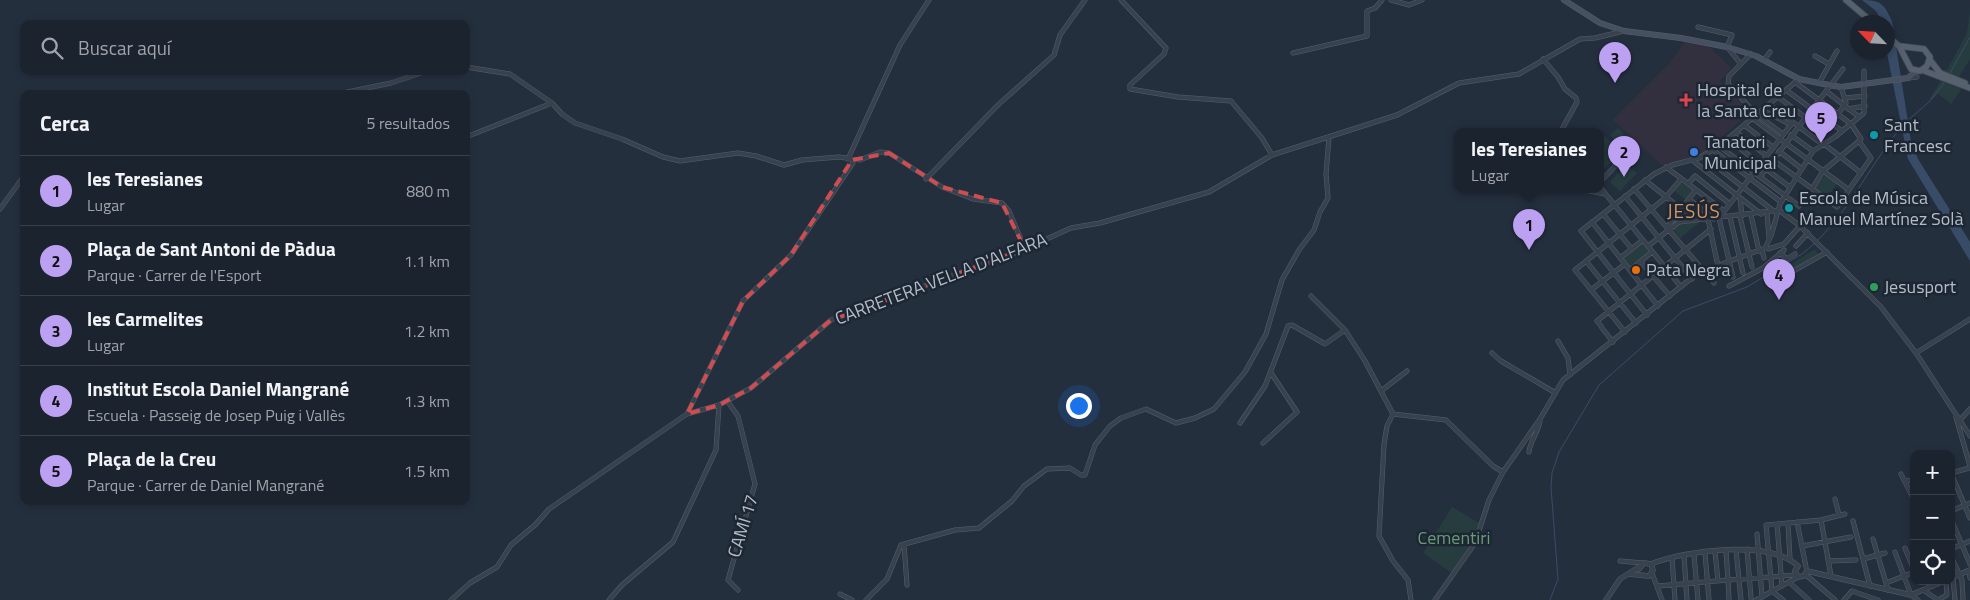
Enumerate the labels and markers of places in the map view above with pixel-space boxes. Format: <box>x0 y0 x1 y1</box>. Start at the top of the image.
pin: 3 <box>1599 42 1631 83</box>
place label: Hospital de la Santa Creu <box>1697 76 1796 124</box>
marker: Hospital de la Santa Creu <box>1679 93 1693 107</box>
pin: 5 <box>1805 102 1837 143</box>
place label: Sant Francesc <box>1884 111 1951 159</box>
place label: Tanatori Municipal <box>1704 128 1777 176</box>
marker: Sant Francesc <box>1868 129 1880 141</box>
pin: 2 <box>1608 136 1640 177</box>
marker: Tanatori Municipal <box>1688 146 1700 158</box>
place label: Escola de Música Manuel Martínez Solà <box>1799 184 1964 232</box>
marker: Escola de Música Manuel Martínez Solà <box>1783 202 1795 214</box>
pin: 1 <box>1513 209 1545 250</box>
place label: Pata Negra <box>1646 256 1731 283</box>
pin: 4 <box>1763 259 1795 300</box>
marker: Pata Negra <box>1630 264 1642 276</box>
place label: Jesusport <box>1884 273 1957 300</box>
marker: Jesusport <box>1868 281 1880 293</box>

